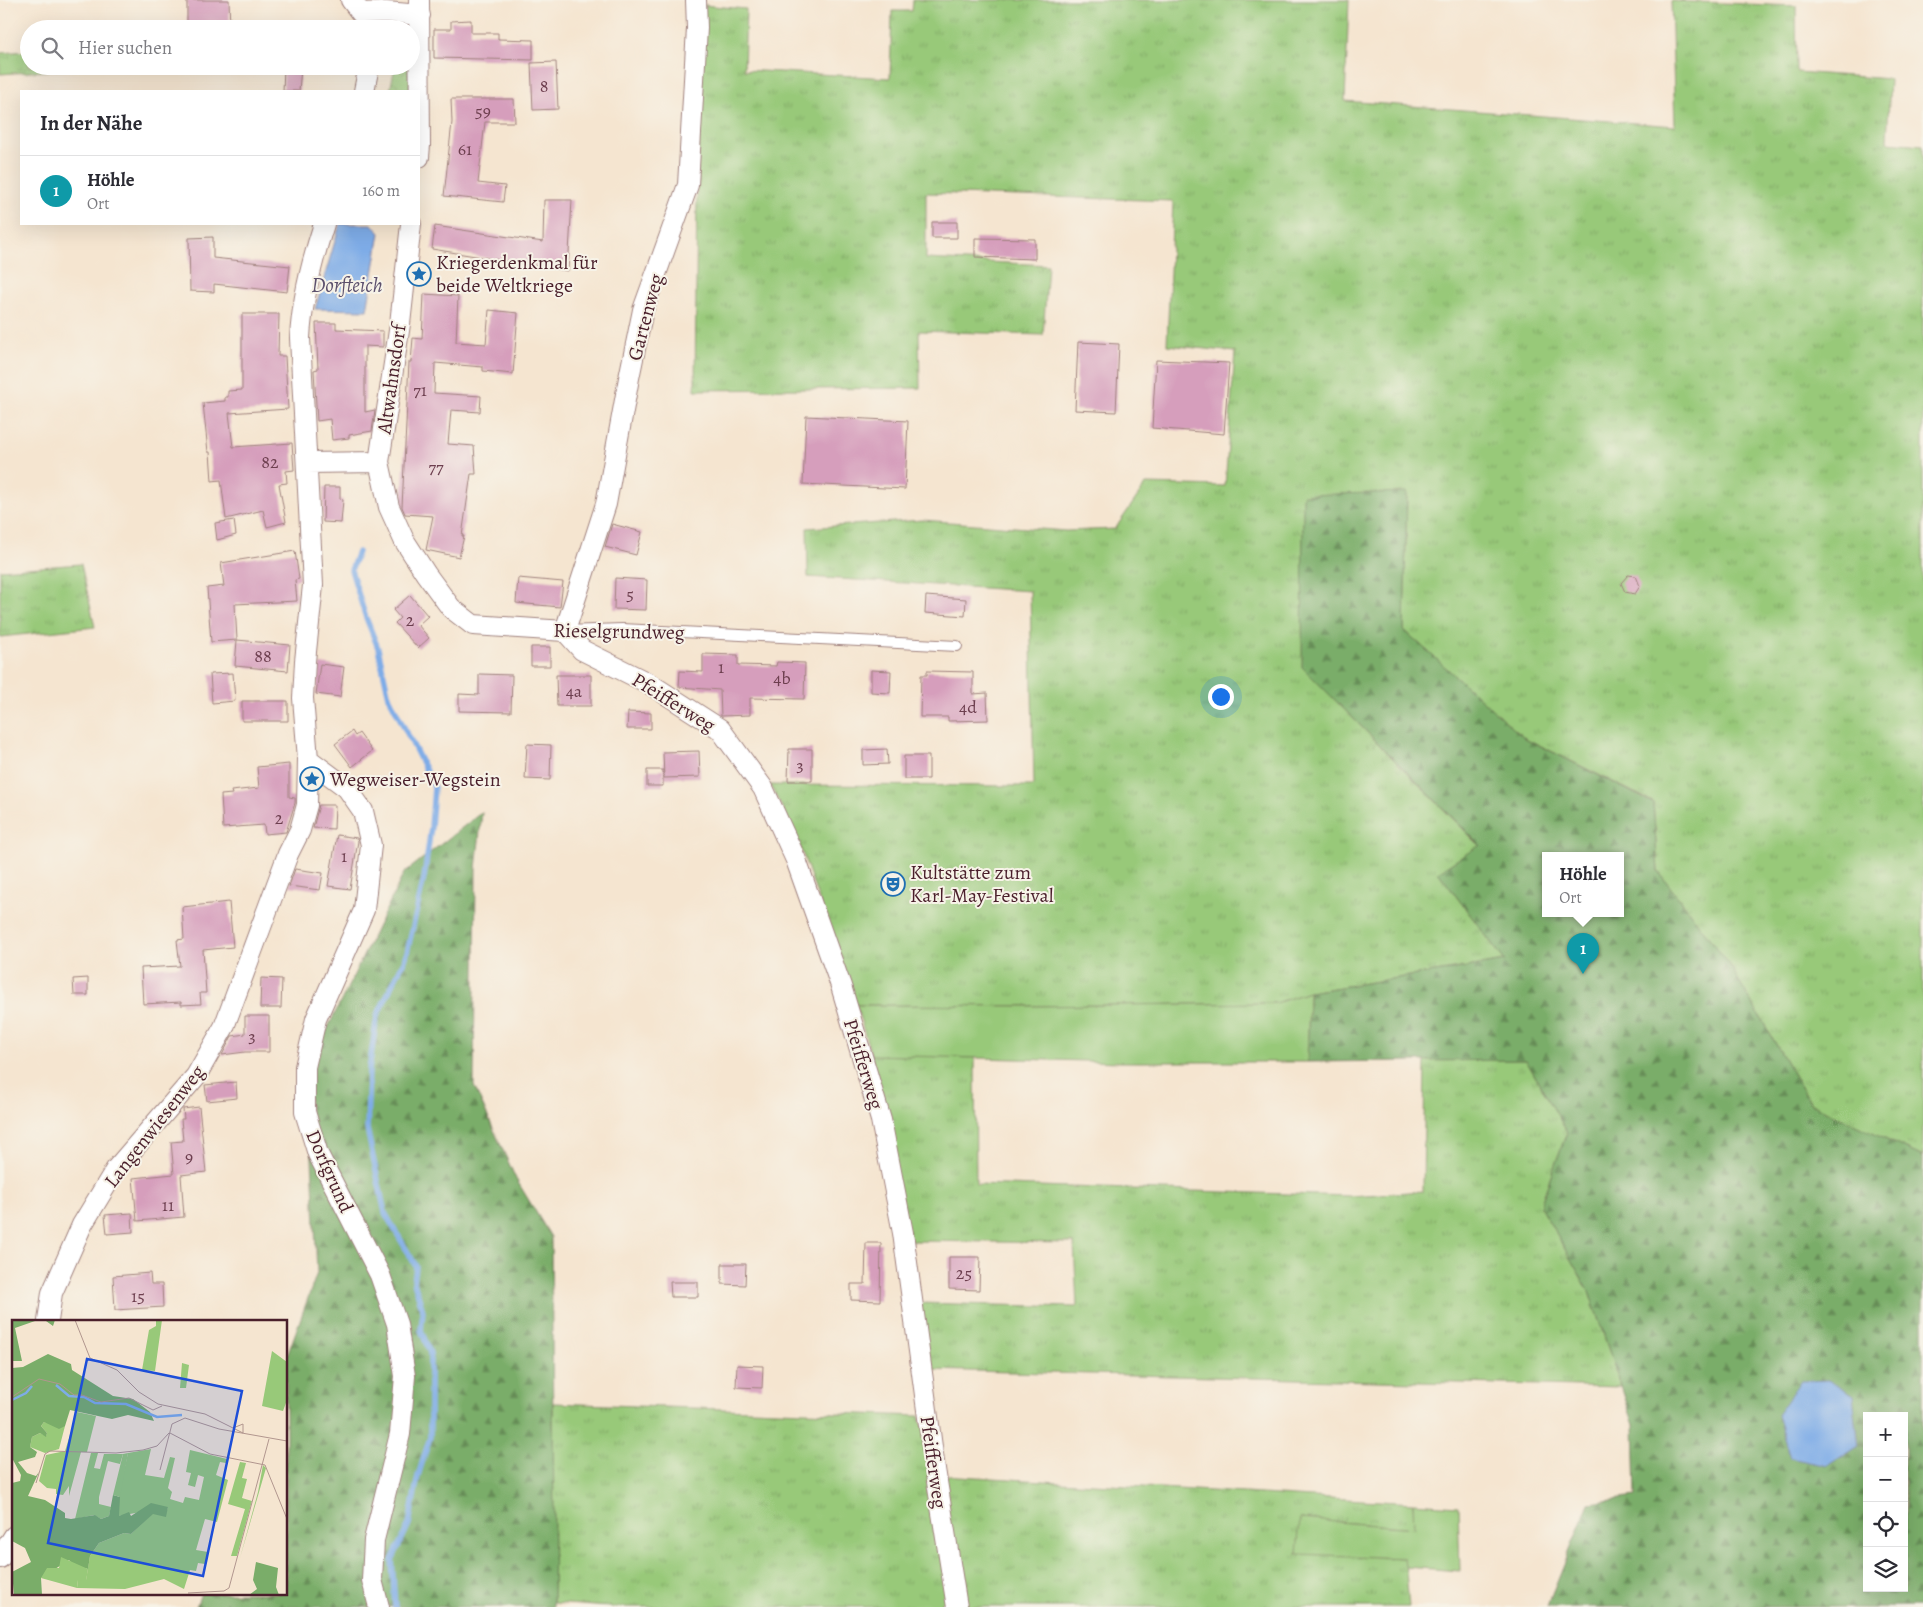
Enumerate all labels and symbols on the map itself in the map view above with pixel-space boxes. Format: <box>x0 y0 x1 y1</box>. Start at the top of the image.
house number: 8 <box>540 74 548 98</box>
house number: 59 <box>475 99 491 123</box>
house number: 61 <box>458 137 472 161</box>
place label: Kriegerdenkmal für beide Weltkriege <box>436 249 598 299</box>
place icon: Kriegerdenkmal für beide Weltkriege <box>406 261 432 287</box>
water label: Dorfteich <box>311 271 383 299</box>
street label: Gartenweg <box>621 271 670 364</box>
street label: Altwahnsdorf <box>370 319 413 437</box>
house number: 71 <box>413 378 427 402</box>
house number: 82 <box>261 450 279 474</box>
house number: 77 <box>428 455 444 479</box>
house number: 5 <box>626 582 634 606</box>
house number: 2 <box>406 608 415 632</box>
street label: Rieselgrundweg <box>553 617 685 646</box>
house number: 88 <box>254 644 272 668</box>
house number: 1 <box>718 655 724 679</box>
street label: Pfeifferweg <box>627 666 721 739</box>
house number: 4b <box>773 666 791 690</box>
house number: 4a <box>566 679 583 703</box>
your location <box>1208 684 1234 710</box>
house number: 4d <box>959 695 977 719</box>
house number: 3 <box>796 753 804 777</box>
place icon: Wegweiser-Wegstein <box>299 766 325 792</box>
place label: Wegweiser-Wegstein <box>329 766 501 793</box>
house number: 2 <box>275 806 284 830</box>
house number: 1 <box>341 844 347 868</box>
place label: Kultstätte zum Karl-May-Festival <box>910 859 1054 909</box>
theatre icon: Kultstätte zum Karl-May-Festival <box>880 871 906 897</box>
pin: 1 <box>1567 933 1599 974</box>
street label: Pfeifferweg <box>837 1015 890 1113</box>
house number: 3 <box>248 1024 256 1048</box>
street label: Langenwiesenweg <box>98 1059 211 1193</box>
street label: Dorfgrund <box>299 1125 360 1217</box>
house number: 9 <box>185 1145 193 1169</box>
house number: 11 <box>162 1193 174 1217</box>
house number: 25 <box>956 1261 972 1285</box>
house number: 15 <box>131 1284 145 1308</box>
inset map <box>12 1320 288 1594</box>
street label: Pfeifferweg <box>914 1414 953 1510</box>

